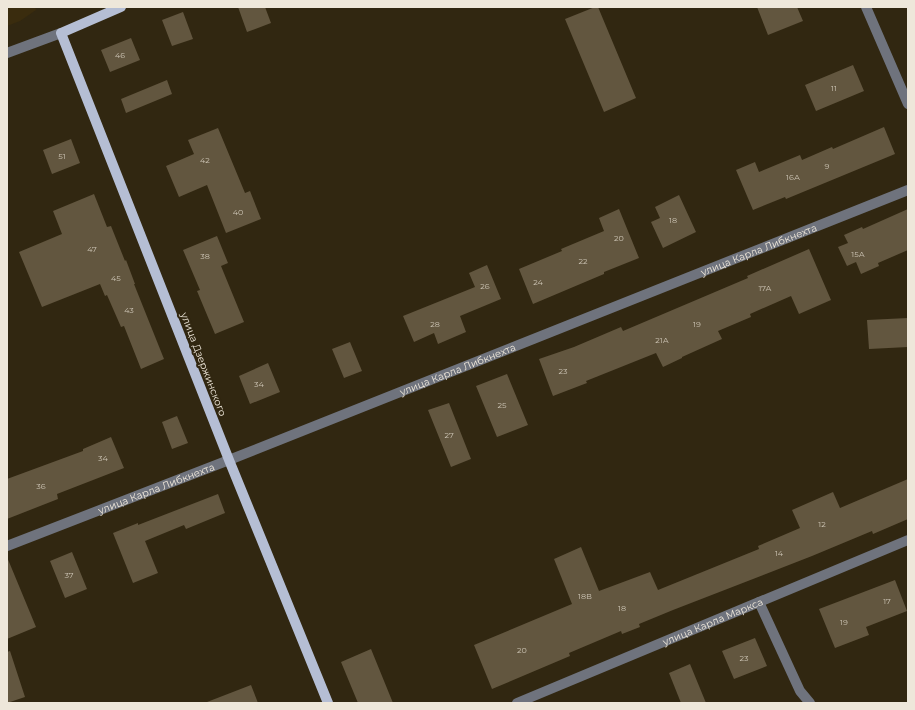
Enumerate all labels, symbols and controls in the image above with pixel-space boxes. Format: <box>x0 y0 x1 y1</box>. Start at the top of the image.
house number: 46 <box>115 50 125 60</box>
house number: 11 <box>831 83 837 93</box>
house number: 51 <box>58 151 66 161</box>
house number: 42 <box>200 155 210 165</box>
house number: 9 <box>825 161 830 171</box>
house number: 16А <box>786 172 800 182</box>
house number: 40 <box>233 207 243 217</box>
house number: 18 <box>669 215 677 225</box>
street label: улица Карла Либкнехта <box>698 221 819 279</box>
house number: 20 <box>614 233 624 243</box>
house number: 47 <box>87 244 97 254</box>
house number: 15А <box>851 249 865 259</box>
house number: 38 <box>200 251 210 261</box>
house number: 22 <box>578 256 588 266</box>
house number: 45 <box>111 273 121 283</box>
house number: 24 <box>533 277 544 287</box>
house number: 26 <box>480 281 490 291</box>
house number: 17А <box>758 283 772 293</box>
house number: 43 <box>124 305 134 315</box>
street label: улица Дзержинского <box>177 309 229 418</box>
house number: 28 <box>430 319 440 329</box>
house number: 19 <box>693 319 701 329</box>
house number: 21А <box>655 335 669 345</box>
street label: улица Карла Либкнехта <box>397 341 518 399</box>
house number: 23 <box>558 366 568 376</box>
house number: 34 <box>254 379 265 389</box>
house number: 25 <box>497 400 507 410</box>
house number: 27 <box>444 430 454 440</box>
house number: 34 <box>98 453 109 463</box>
street label: улица Карла Либкнехта <box>95 460 216 517</box>
house number: 36 <box>36 481 46 491</box>
house number: 12 <box>818 519 826 529</box>
house number: 14 <box>775 548 784 558</box>
house number: 37 <box>64 570 74 580</box>
house number: 18В <box>578 591 592 601</box>
street label: улица Карла Маркса <box>660 595 765 649</box>
house number: 17 <box>883 596 891 606</box>
house number: 18 <box>618 603 626 613</box>
house number: 19 <box>840 617 848 627</box>
house number: 20 <box>517 645 527 655</box>
house number: 23 <box>739 653 749 663</box>

